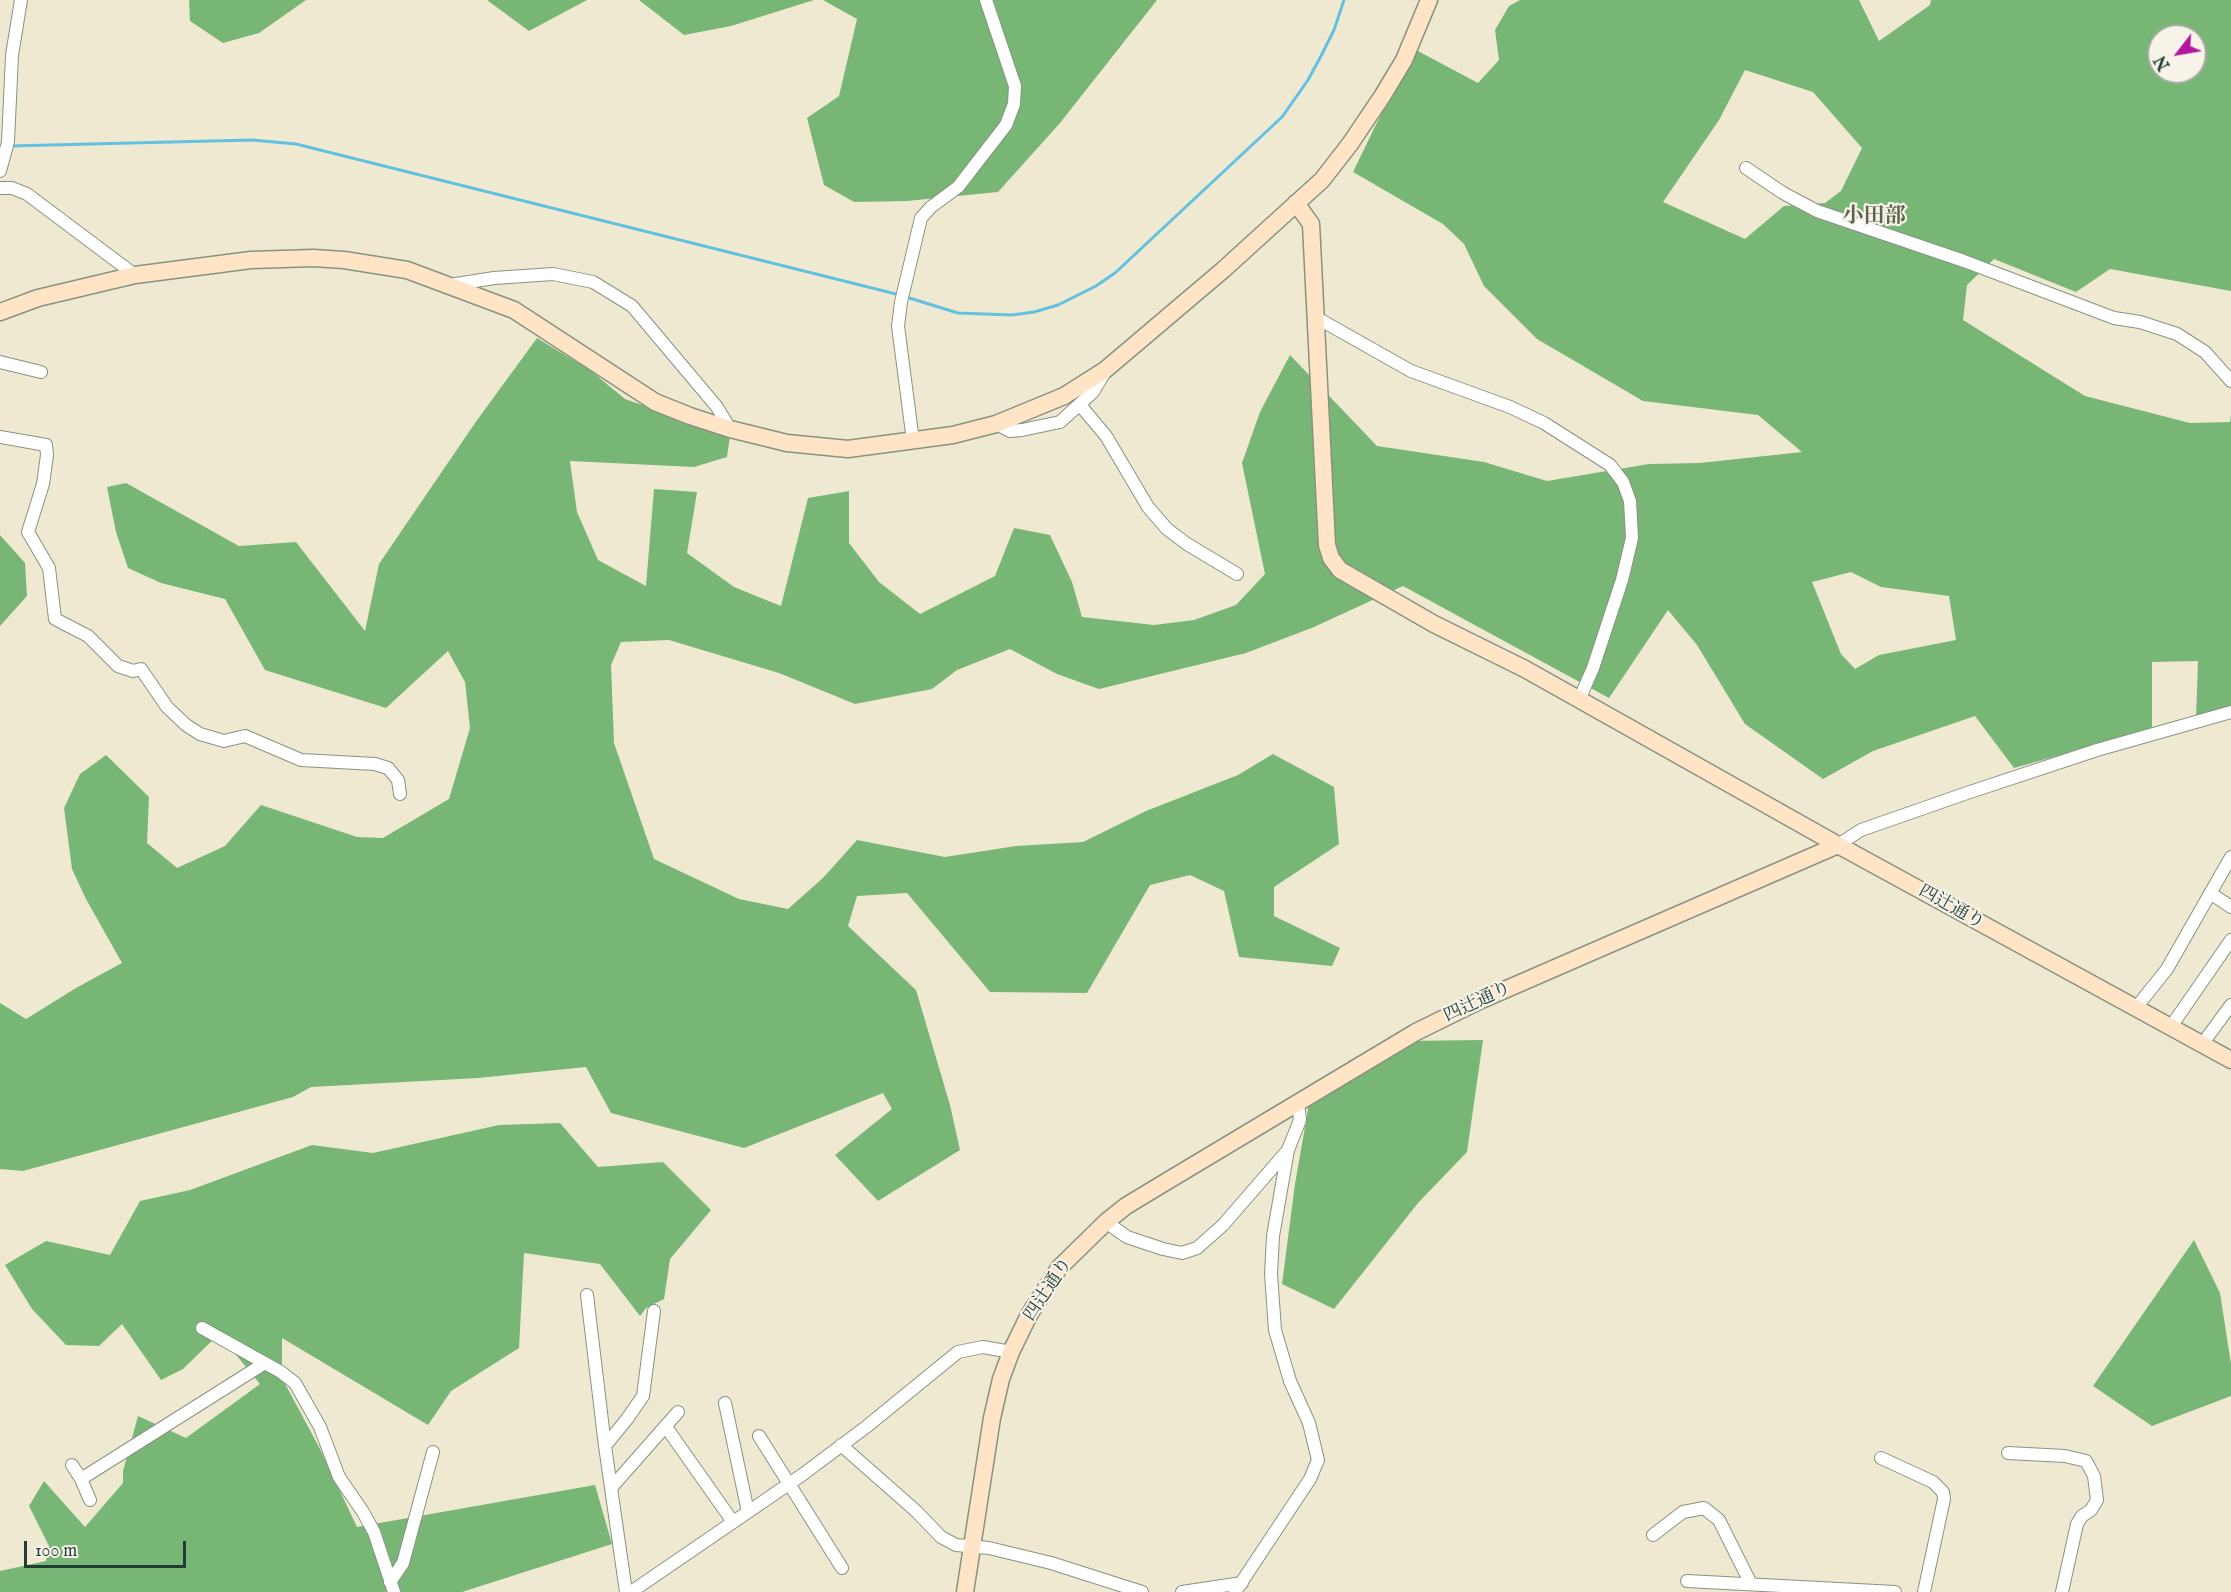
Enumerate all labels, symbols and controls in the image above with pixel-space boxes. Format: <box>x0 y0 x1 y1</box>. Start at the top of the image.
north arrow <box>2147 24 2207 84</box>
text: N <box>2151 51 2175 73</box>
district label: 小田部 <box>1843 205 1905 231</box>
street label: 四辻通り <box>1914 881 1988 935</box>
street label: 四辻通り <box>1441 978 1515 1028</box>
street label: 四辻通り <box>1020 1254 1078 1326</box>
scale bar <box>27 1529 189 1567</box>
text: 100 m <box>35 1540 77 1563</box>

